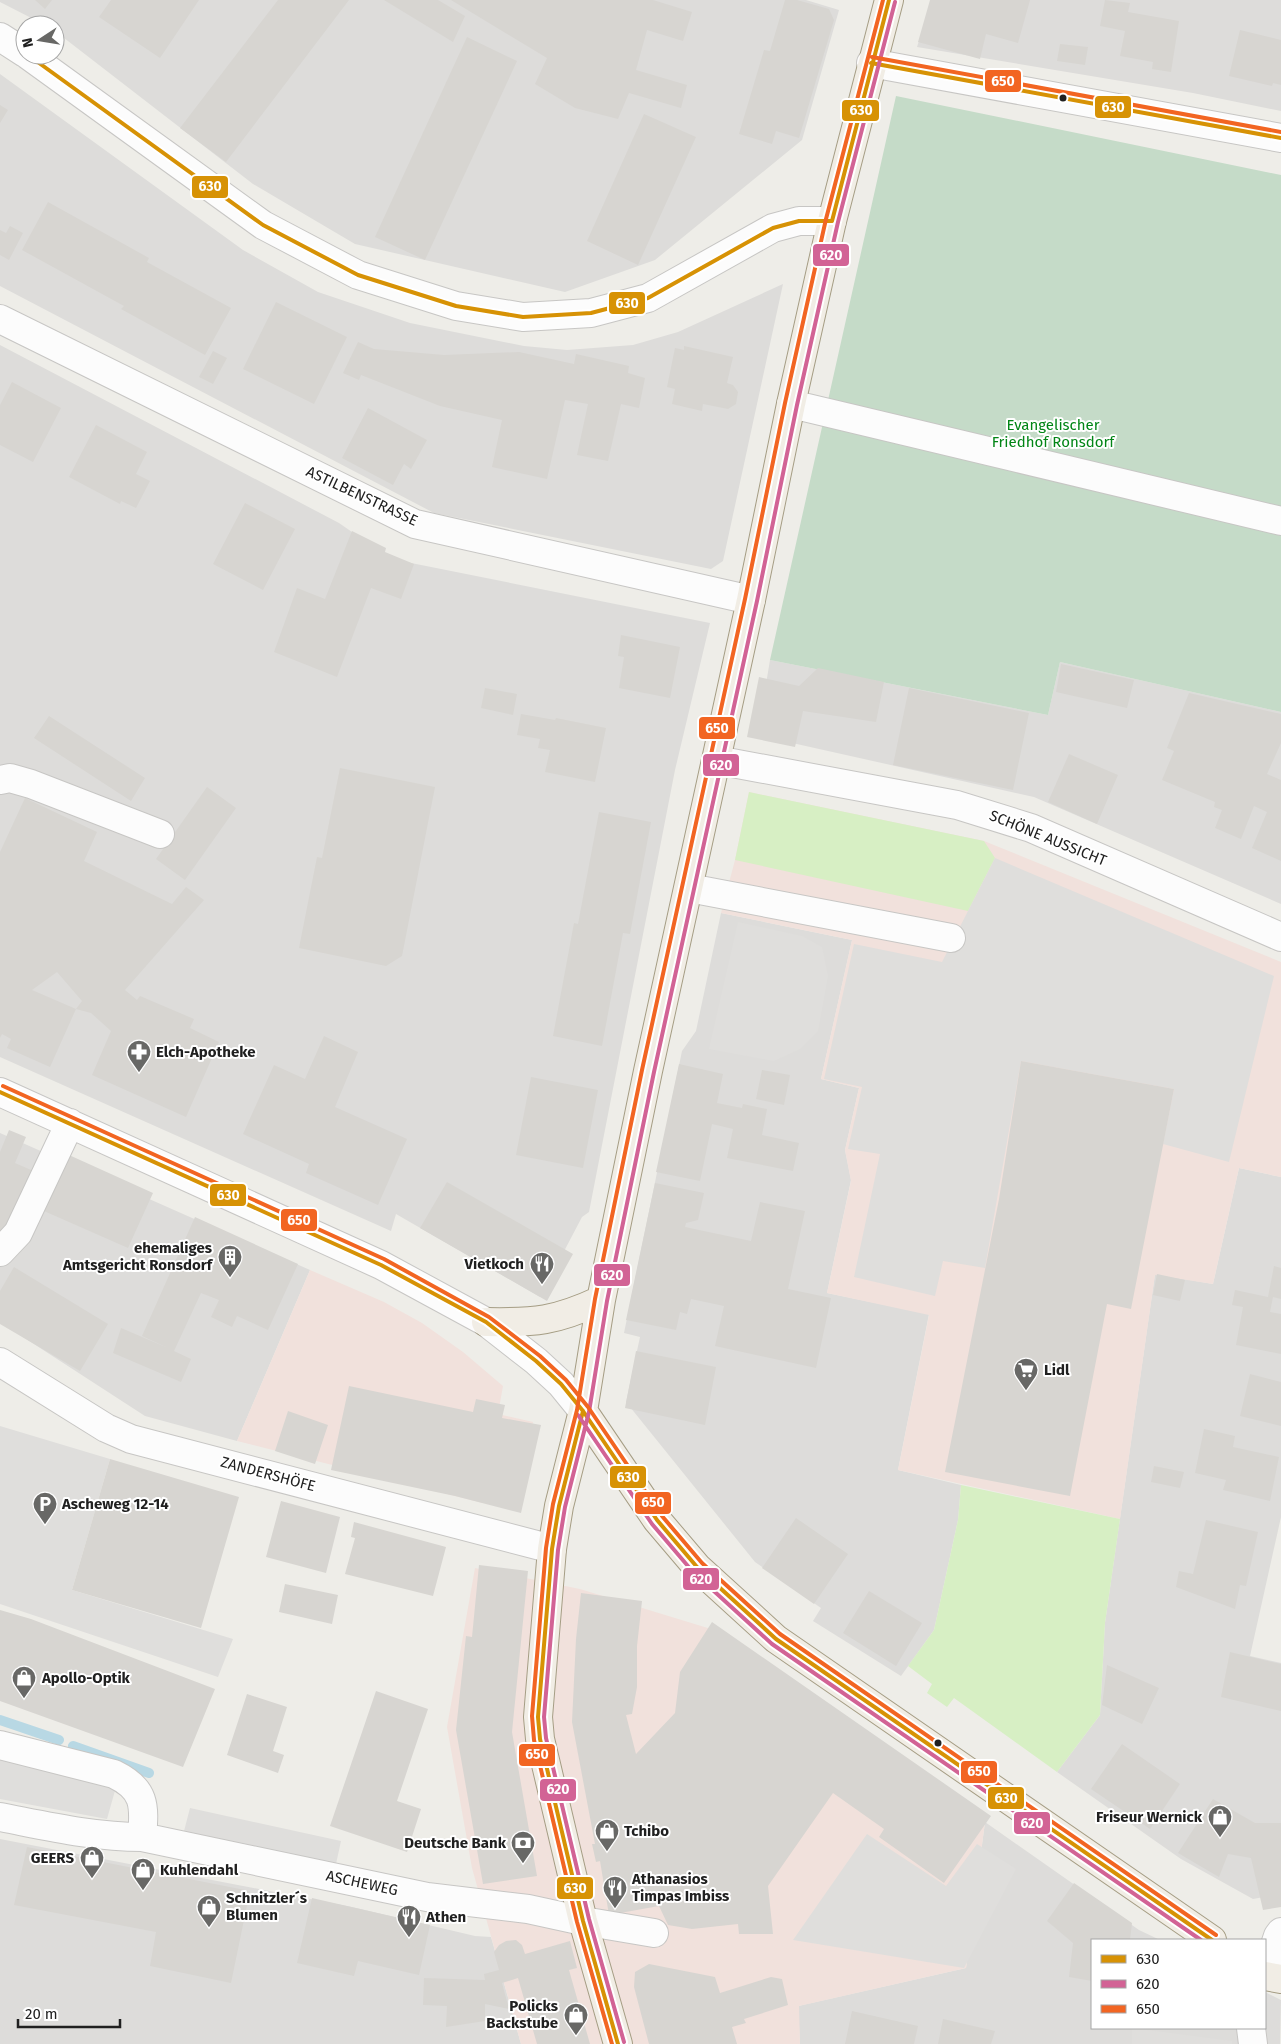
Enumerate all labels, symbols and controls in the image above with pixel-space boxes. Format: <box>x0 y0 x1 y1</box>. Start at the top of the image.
north arrow <box>15 15 65 65</box>
text: N <box>18 36 37 49</box>
line badge: 650 <box>984 69 1022 93</box>
text: 650 <box>991 73 1015 90</box>
unlabelled marker <box>1058 93 1068 103</box>
line badge: 630 <box>1094 95 1132 119</box>
line badge: 630 <box>841 99 880 122</box>
text: 630 <box>1101 99 1125 116</box>
text: 630 <box>849 102 873 119</box>
line badge: 630 <box>191 175 229 199</box>
text: 630 <box>198 178 222 195</box>
line badge: 620 <box>812 243 850 267</box>
text: 620 <box>819 247 843 264</box>
line badge: 630 <box>608 291 646 315</box>
text: 630 <box>615 295 639 312</box>
park label: Evangelischer Friedhof Ronsdorf <box>992 416 1115 451</box>
street label: ASTILBENSTRASSE <box>303 462 421 530</box>
line badge: 650 <box>698 716 736 740</box>
text: 650 <box>705 720 729 737</box>
line badge: 620 <box>702 753 740 777</box>
text: 620 <box>709 757 733 774</box>
street label: SCHÖNE AUSSICHT <box>987 806 1109 870</box>
pharmacy icon: Elch-Apotheke <box>126 1039 152 1073</box>
place label: Elch-Apotheke <box>156 1043 256 1061</box>
line badge: 630 <box>209 1183 247 1207</box>
text: 630 <box>216 1187 240 1204</box>
line badge: 650 <box>280 1208 318 1232</box>
text: 650 <box>287 1212 311 1229</box>
place label: ehemaliges Amtsgericht Ronsdorf <box>62 1239 214 1274</box>
building icon: ehemaliges Amtsgericht Ronsdorf <box>217 1244 243 1278</box>
restaurant icon: Vietkoch <box>529 1251 555 1285</box>
place label: Vietkoch <box>463 1255 524 1273</box>
line badge: 620 <box>593 1263 631 1287</box>
text: 620 <box>600 1267 624 1284</box>
supermarket icon: Lidl <box>1013 1357 1039 1391</box>
place label: Lidl <box>1044 1361 1070 1379</box>
street label: ZANDERSHÖFE <box>219 1453 317 1495</box>
line badge: 630 <box>609 1465 647 1489</box>
text: 630 <box>616 1469 640 1486</box>
parking icon: Ascheweg 12-14 <box>32 1491 58 1525</box>
line badge: 650 <box>634 1491 672 1515</box>
text: 650 <box>641 1494 665 1511</box>
place label: Ascheweg 12-14 <box>61 1495 169 1513</box>
line badge: 620 <box>682 1567 720 1591</box>
text: 620 <box>689 1571 713 1588</box>
shop icon: Apollo-Optik <box>11 1665 37 1699</box>
place label: Apollo-Optik <box>41 1669 131 1687</box>
unlabelled marker <box>933 1738 943 1748</box>
line badge: 650 <box>518 1743 556 1767</box>
text: 650 <box>525 1746 549 1763</box>
line badge: 650 <box>960 1760 998 1784</box>
text: 650 <box>967 1763 991 1780</box>
line badge: 620 <box>539 1778 577 1802</box>
text: 620 <box>546 1781 570 1798</box>
line badge: 630 <box>987 1786 1025 1810</box>
text: 630 <box>994 1790 1018 1807</box>
shop icon: Friseur Wernick <box>1207 1804 1233 1838</box>
place label: Friseur Wernick <box>1096 1808 1203 1826</box>
line badge: 620 <box>1013 1811 1051 1835</box>
text: 620 <box>1020 1815 1044 1832</box>
shop icon: Tchibo <box>594 1818 620 1852</box>
place label: Tchibo <box>624 1822 669 1840</box>
bank icon: Deutsche Bank <box>510 1830 536 1864</box>
place label: Deutsche Bank <box>404 1834 507 1852</box>
shop icon: GEERS <box>79 1845 105 1879</box>
place label: GEERS <box>31 1849 74 1867</box>
shop icon: Kuhlendahl <box>130 1857 156 1891</box>
place label: Kuhlendahl <box>160 1861 239 1879</box>
street label: ASCHEWEG <box>324 1867 400 1899</box>
place label: Athanasios Timpas Imbiss <box>631 1870 729 1905</box>
restaurant icon: Athanasios Timpas Imbiss <box>602 1875 628 1909</box>
line badge: 630 <box>556 1876 594 1900</box>
text: 630 <box>563 1880 587 1897</box>
place label: Schnitzler´s Blumen <box>226 1889 307 1924</box>
shop icon: Schnitzler´s Blumen <box>196 1894 222 1928</box>
restaurant icon: Athen <box>396 1904 422 1938</box>
place label: Athen <box>425 1908 466 1926</box>
legend <box>1091 1939 1266 2029</box>
text: 630 <box>1136 1950 1160 1968</box>
text: 620 <box>1136 1975 1160 1993</box>
scale bar <box>18 1996 120 2028</box>
place label: Policks Backstube <box>486 1997 558 2032</box>
text: 650 <box>1136 2000 1160 2018</box>
shop icon: Policks Backstube <box>563 2002 589 2036</box>
text: 20 m <box>25 2005 58 2023</box>

